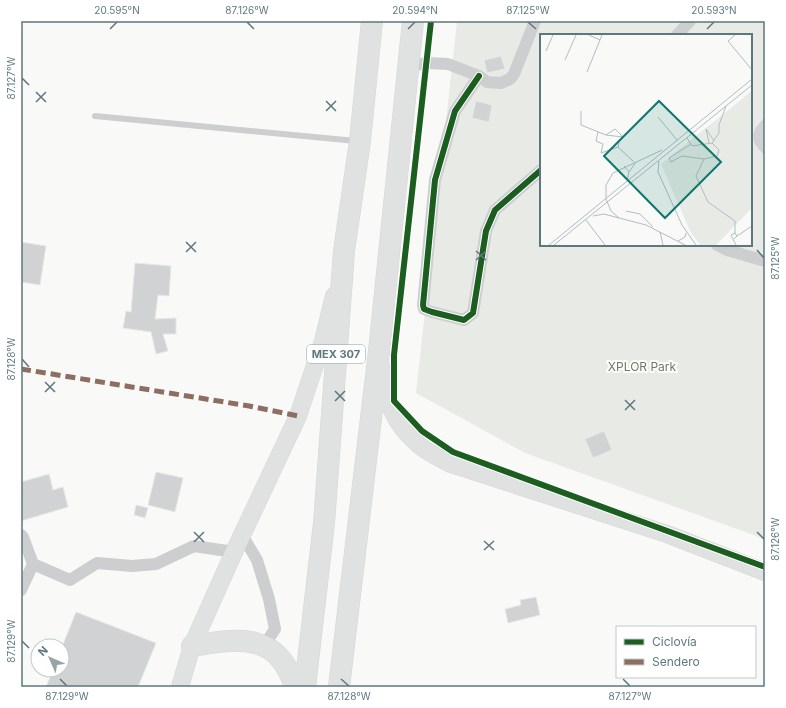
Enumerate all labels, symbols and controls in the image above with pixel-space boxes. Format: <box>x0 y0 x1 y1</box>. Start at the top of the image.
text: 20.595°N <box>94 4 140 16</box>
text: 87.126°W <box>225 4 269 16</box>
text: 20.594°N <box>392 4 438 16</box>
text: 87.125°W <box>506 4 550 16</box>
text: 20.593°N <box>691 4 737 16</box>
inset map <box>540 34 752 246</box>
text: 87.127°W <box>5 56 17 99</box>
text: 87.125°W <box>769 236 781 280</box>
text: 87.128°W <box>5 337 17 381</box>
road number: MEX 307 <box>307 345 365 363</box>
park label: XPLOR Park <box>608 359 677 374</box>
text: 87.126°W <box>769 517 781 561</box>
text: 87.129°W <box>5 619 17 663</box>
legend <box>616 626 756 678</box>
text: Ciclovía <box>652 634 697 649</box>
north arrow <box>30 638 70 678</box>
text: N <box>35 643 51 659</box>
text: Sendero <box>652 654 700 669</box>
text: 87.129°W <box>45 690 89 702</box>
text: 87.128°W <box>327 690 371 702</box>
text: 87.127°W <box>609 690 652 702</box>

